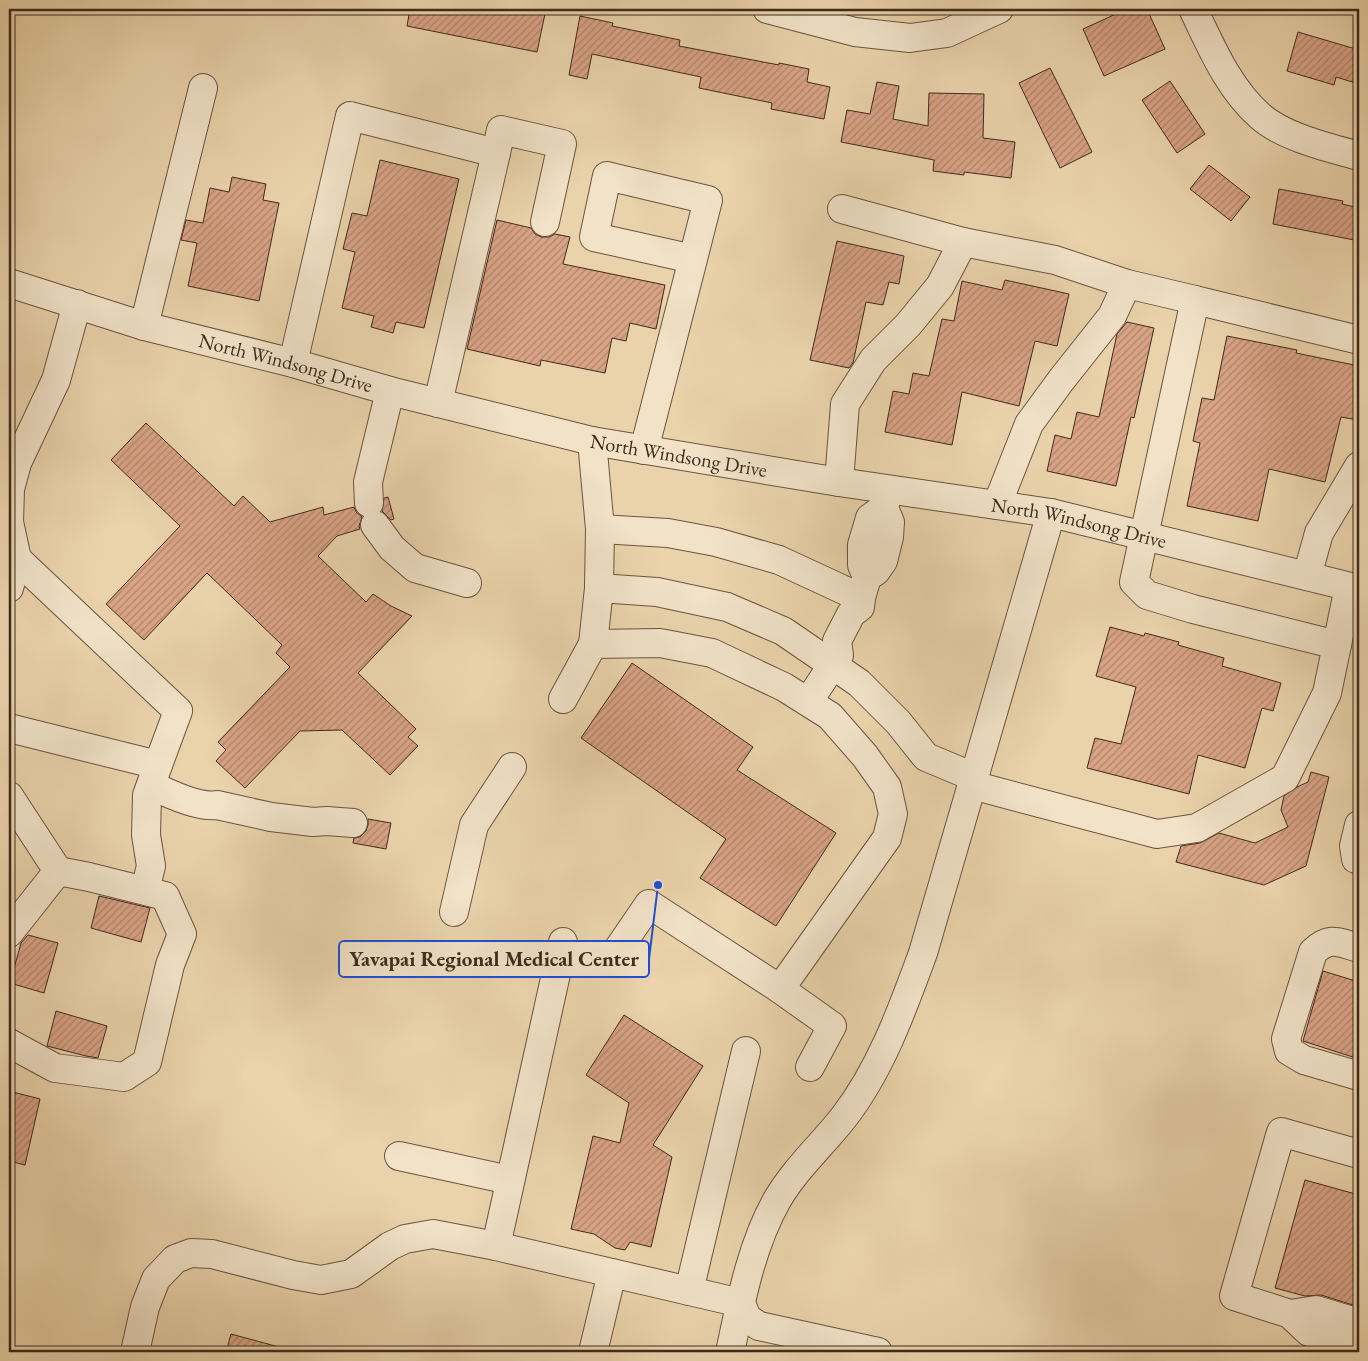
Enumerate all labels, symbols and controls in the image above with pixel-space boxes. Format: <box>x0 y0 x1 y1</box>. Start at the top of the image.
street label: North Windsong Drive <box>196 327 376 398</box>
street label: North Windsong Drive <box>588 428 769 483</box>
street label: North Windsong Drive <box>989 491 1169 554</box>
callout: Yavapai Regional Medical Center <box>339 941 649 977</box>
text: Yavapai Regional Medical Center <box>349 945 639 972</box>

